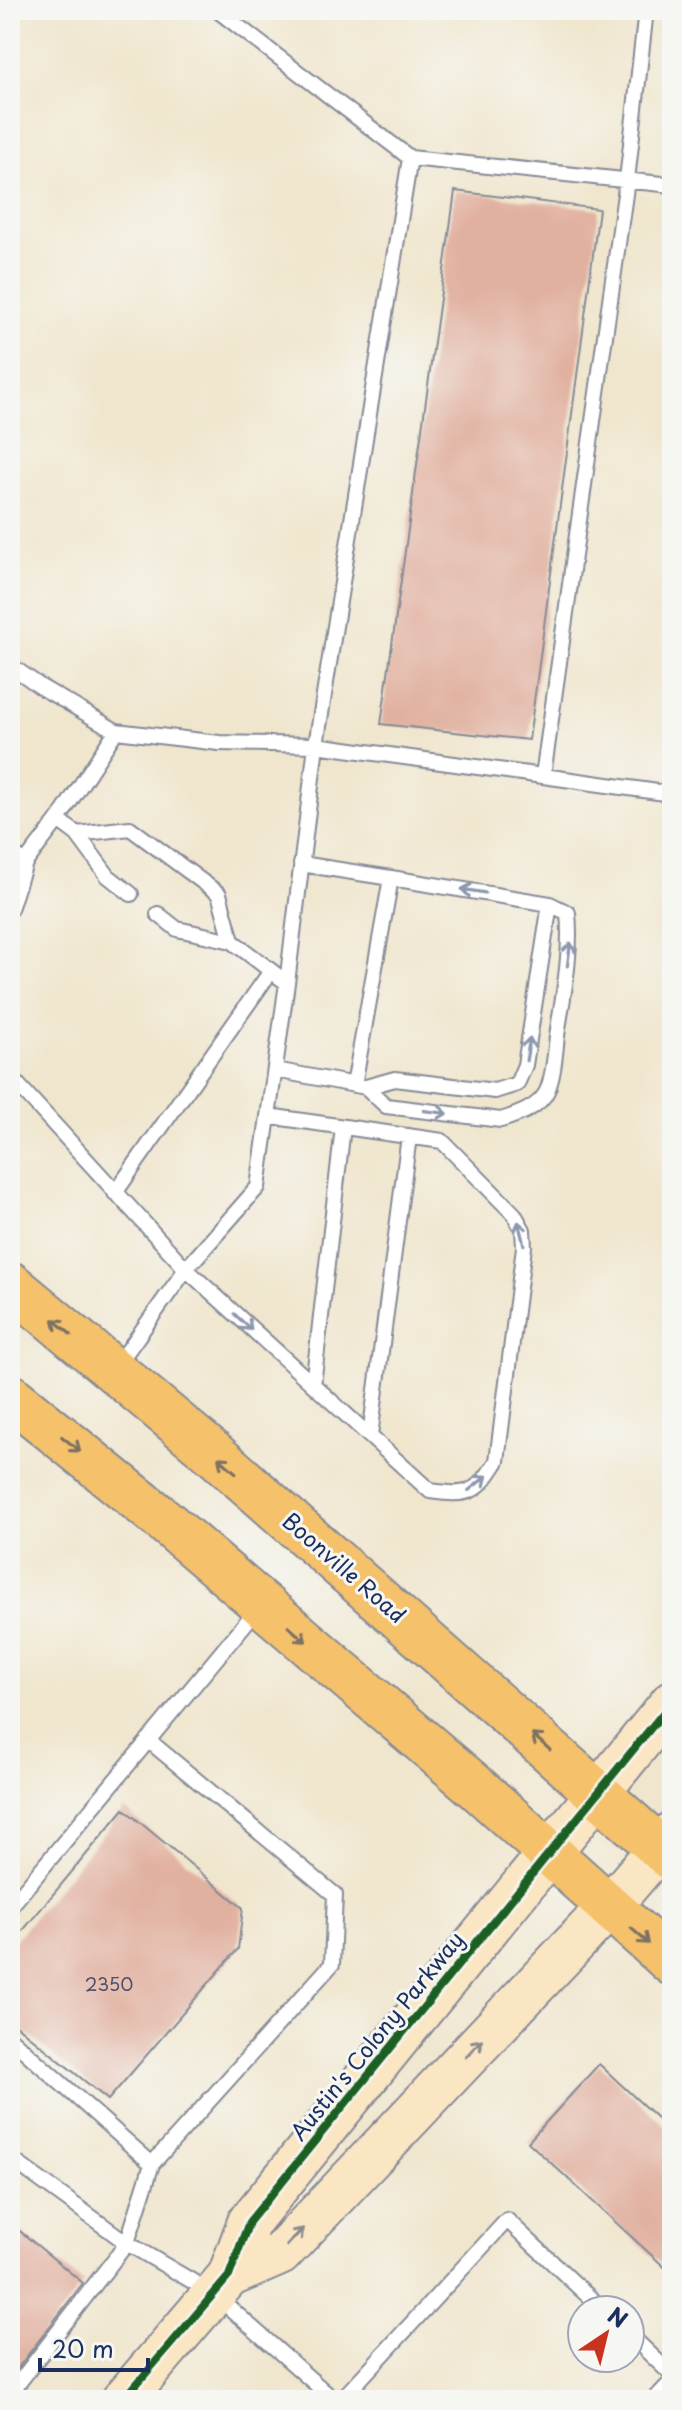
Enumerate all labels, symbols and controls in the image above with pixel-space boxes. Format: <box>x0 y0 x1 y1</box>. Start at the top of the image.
one-way arrow <box>461 883 486 898</box>
one-way arrow <box>562 942 577 967</box>
one-way arrow <box>521 1037 536 1063</box>
one-way arrow <box>423 1105 448 1120</box>
one-way arrow <box>513 1221 528 1247</box>
one-way arrow <box>233 1312 253 1330</box>
one-way arrow <box>52 1318 73 1336</box>
one-way arrow <box>60 1435 81 1453</box>
one-way arrow <box>217 1456 237 1474</box>
one-way arrow <box>468 1475 489 1493</box>
street label: Boonville Road <box>276 1504 414 1630</box>
one-way arrow <box>286 1625 307 1643</box>
one-way arrow <box>531 1733 551 1751</box>
street label: Austin's Colony Parkway <box>281 1923 471 2147</box>
one-way arrow <box>629 1926 650 1944</box>
house number: 2350 <box>85 1970 133 1997</box>
one-way arrow <box>465 2039 483 2059</box>
one-way arrow <box>286 2227 305 2247</box>
north arrow <box>566 2294 646 2374</box>
text: N <box>602 2298 635 2335</box>
scale bar <box>40 2322 148 2372</box>
text: 20 m <box>52 2330 114 2366</box>

